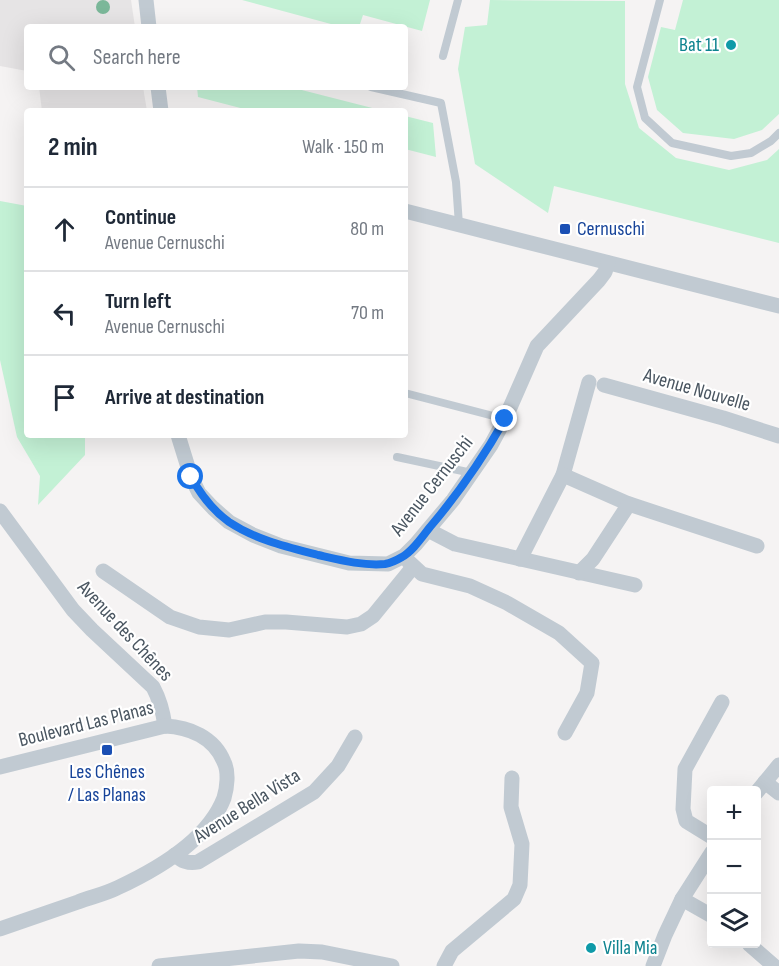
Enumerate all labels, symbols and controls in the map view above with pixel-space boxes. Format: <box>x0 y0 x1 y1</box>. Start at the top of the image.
search box <box>24 24 408 90</box>
place label: Bat 11 <box>679 33 719 57</box>
marker: Bat 11 <box>724 38 738 52</box>
icon: search <box>45 41 78 74</box>
text: Search here <box>93 44 180 71</box>
text: 2 min <box>48 132 98 163</box>
text: Walk · 150 m <box>302 135 384 159</box>
text: Continue <box>105 204 176 231</box>
icon: ahead <box>48 213 81 246</box>
text: 80 m <box>350 217 384 241</box>
place label: Cernuschi <box>577 217 645 241</box>
marker: Cernuschi <box>558 222 572 236</box>
text: Avenue Cernuschi <box>105 231 225 255</box>
text: Turn left <box>105 288 171 315</box>
icon: left <box>48 297 81 330</box>
text: 70 m <box>351 301 384 325</box>
text: Avenue Cernuschi <box>105 315 225 339</box>
street label: Avenue Nouvelle <box>640 363 753 417</box>
icon: arrive <box>48 381 81 414</box>
text: Arrive at destination <box>105 384 264 411</box>
route end <box>491 405 517 431</box>
street label: Avenue Cernuschi <box>385 431 478 541</box>
route start <box>177 463 203 489</box>
street label: Avenue des Chênes <box>72 575 178 686</box>
street label: Boulevard Las Planas <box>16 696 156 752</box>
marker: Les Chênes / Las Planas <box>100 743 114 757</box>
place label: Les Chênes / Las Planas <box>68 760 146 807</box>
street label: Avenue Bella Vista <box>189 764 305 849</box>
map controls <box>707 786 761 948</box>
button: + <box>707 786 761 840</box>
button: − <box>707 840 761 894</box>
button: layers <box>707 894 761 948</box>
place label: Villa Mia <box>603 936 657 960</box>
marker: Villa Mia <box>584 941 598 955</box>

